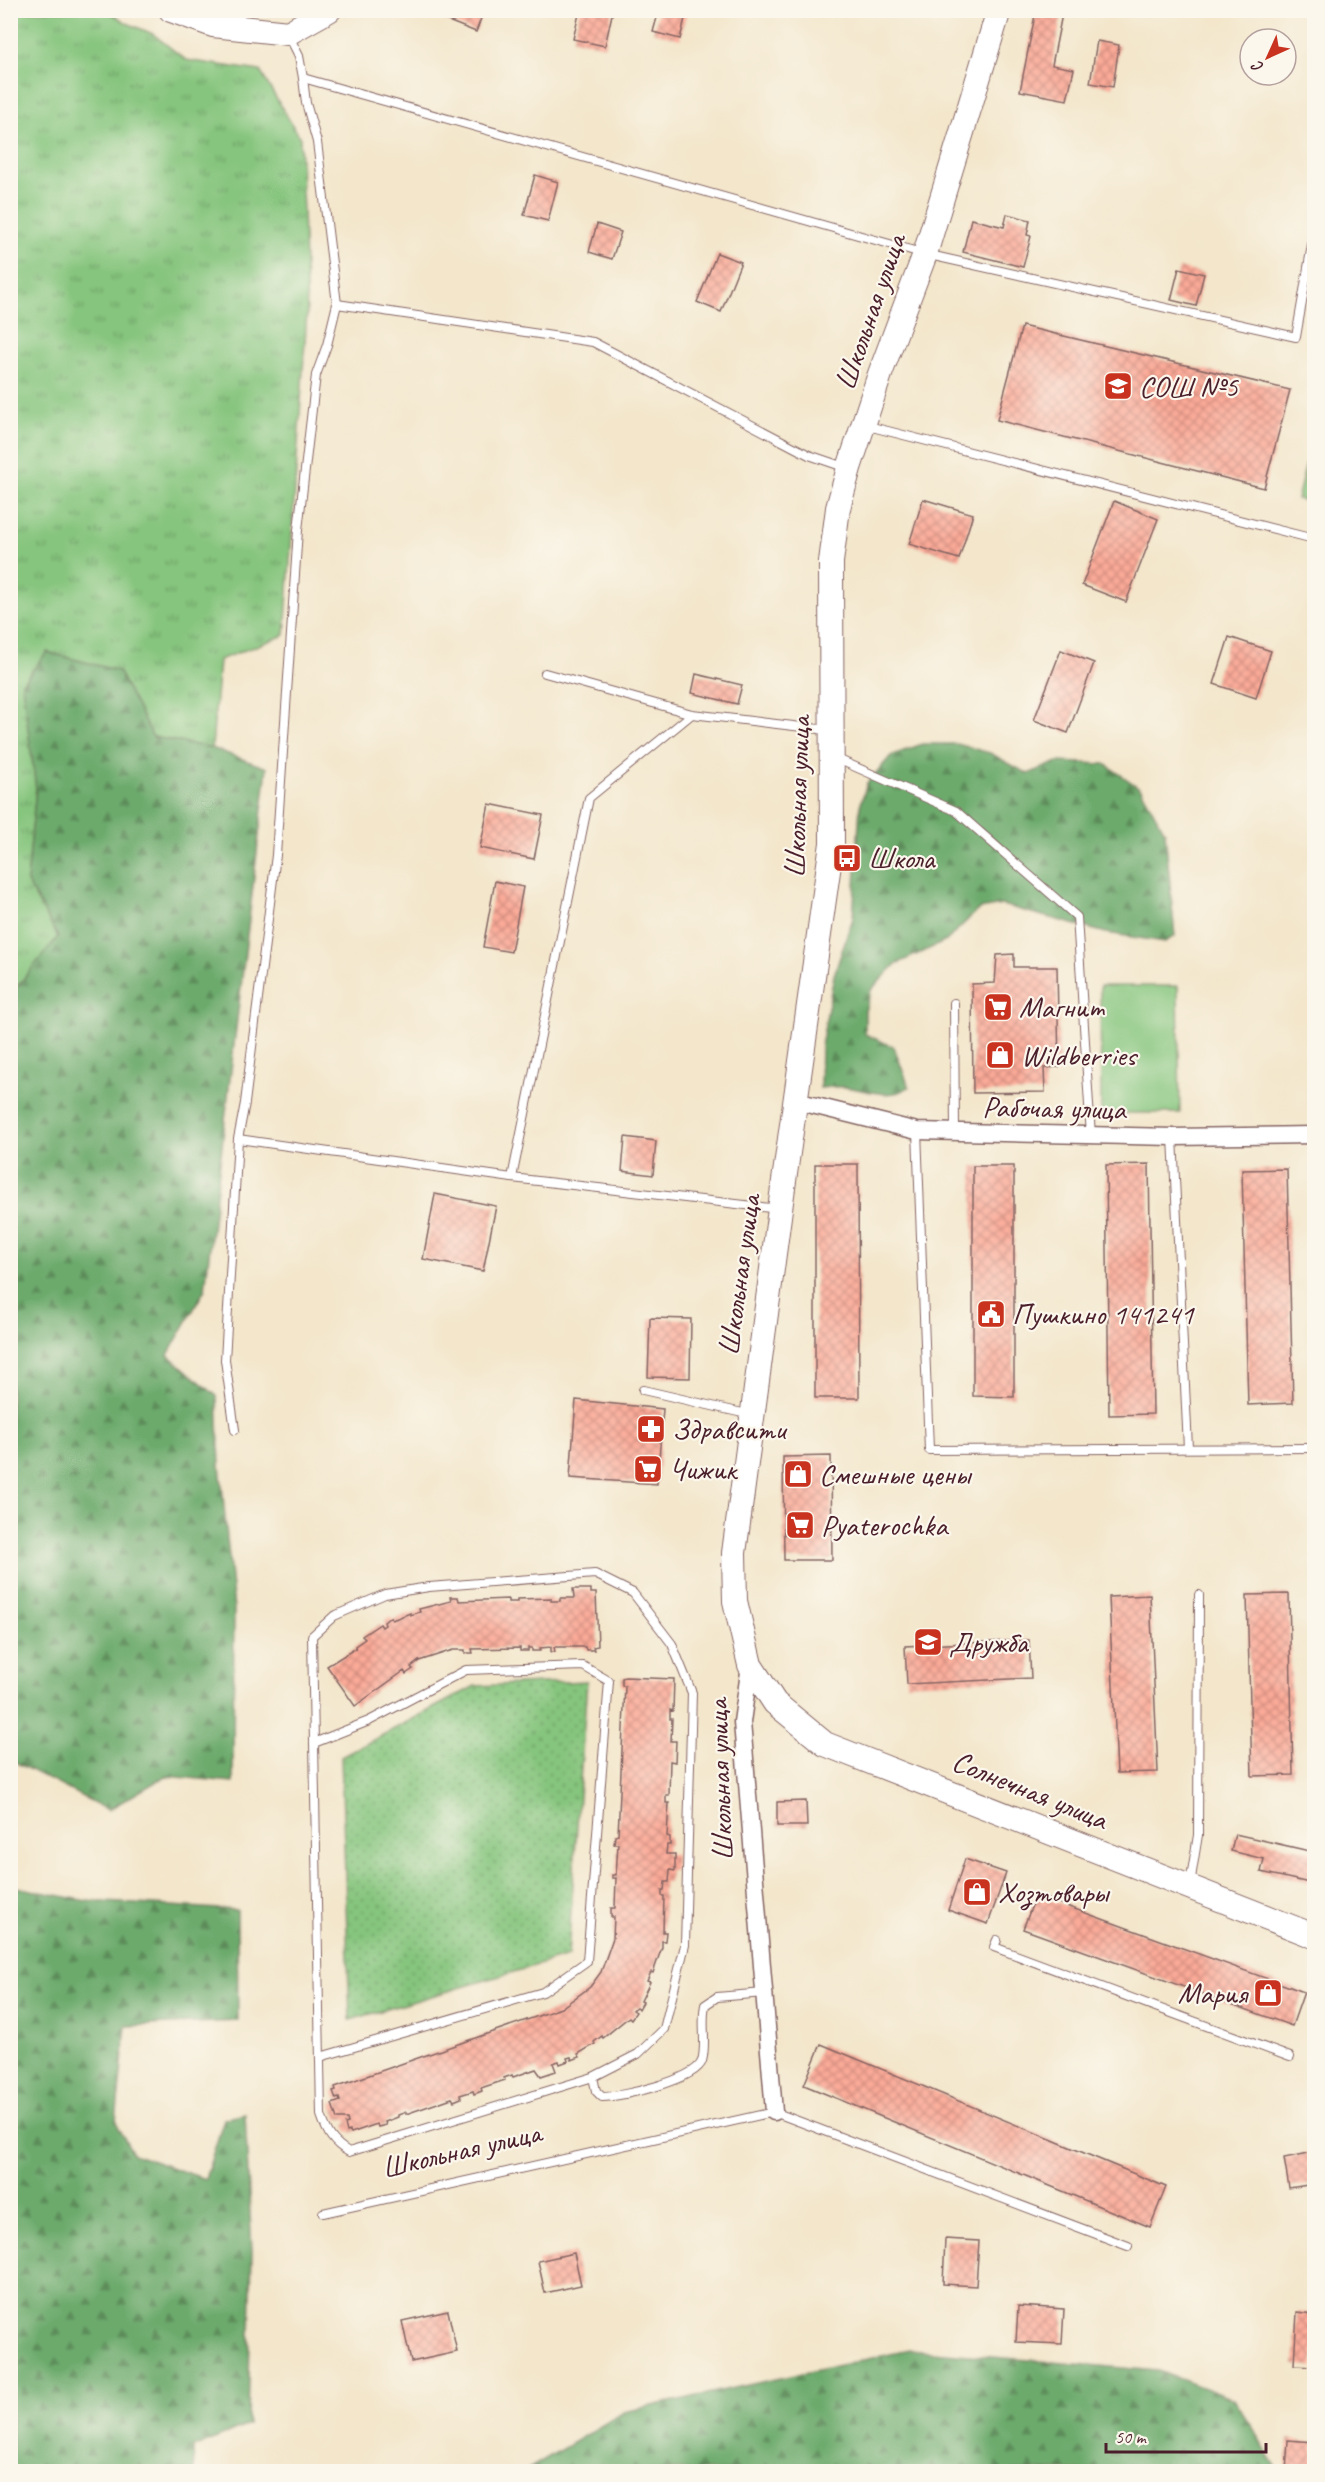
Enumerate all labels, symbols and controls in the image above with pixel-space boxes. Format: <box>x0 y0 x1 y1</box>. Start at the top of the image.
north arrow <box>1238 27 1298 87</box>
text: С <box>1247 56 1268 77</box>
street label: Школьная улица <box>826 227 915 395</box>
place label: СОШ №5 <box>1139 367 1239 405</box>
school or university icon: СОШ №5 <box>1102 370 1134 402</box>
street label: Школьная улица <box>775 713 819 879</box>
place label: Школа <box>868 839 936 877</box>
bus stop icon: Школа <box>831 842 863 874</box>
place label: Магнит <box>1019 988 1105 1026</box>
supermarket icon: Магнит <box>982 991 1014 1023</box>
place label: Wildberries <box>1021 1036 1139 1074</box>
shop icon: Wildberries <box>984 1039 1016 1071</box>
street label: Рабочая улица <box>982 1088 1128 1128</box>
street label: Школьная улица <box>709 1190 769 1358</box>
place label: Пушкино 141241 <box>1012 1295 1195 1333</box>
public building icon: Пушкино 141241 <box>975 1298 1007 1330</box>
place label: Здравсити <box>672 1410 788 1448</box>
pharmacy icon: Здравсити <box>635 1413 667 1445</box>
place label: Чижик <box>669 1450 738 1488</box>
supermarket icon: Чижик <box>632 1453 664 1485</box>
place label: Смешные цены <box>819 1455 972 1493</box>
shop icon: Смешные цены <box>782 1458 814 1490</box>
place label: Pyaterochka <box>821 1506 949 1544</box>
supermarket icon: Pyaterochka <box>784 1509 816 1541</box>
place label: Дружба <box>949 1623 1029 1661</box>
school or university icon: Дружба <box>912 1626 944 1658</box>
street label: Школьная улица <box>698 1696 742 1862</box>
street label: Солнечная улица <box>947 1742 1115 1839</box>
place label: Хозтовары <box>998 1873 1110 1911</box>
shop icon: Хозтовары <box>961 1876 993 1908</box>
place label: Мария <box>1178 1974 1250 2012</box>
shop icon: Мария <box>1252 1977 1284 2009</box>
street label: Школьная улица <box>378 2113 547 2187</box>
scale bar <box>1106 2416 1266 2454</box>
text: 50 m <box>1115 2426 1148 2448</box>

